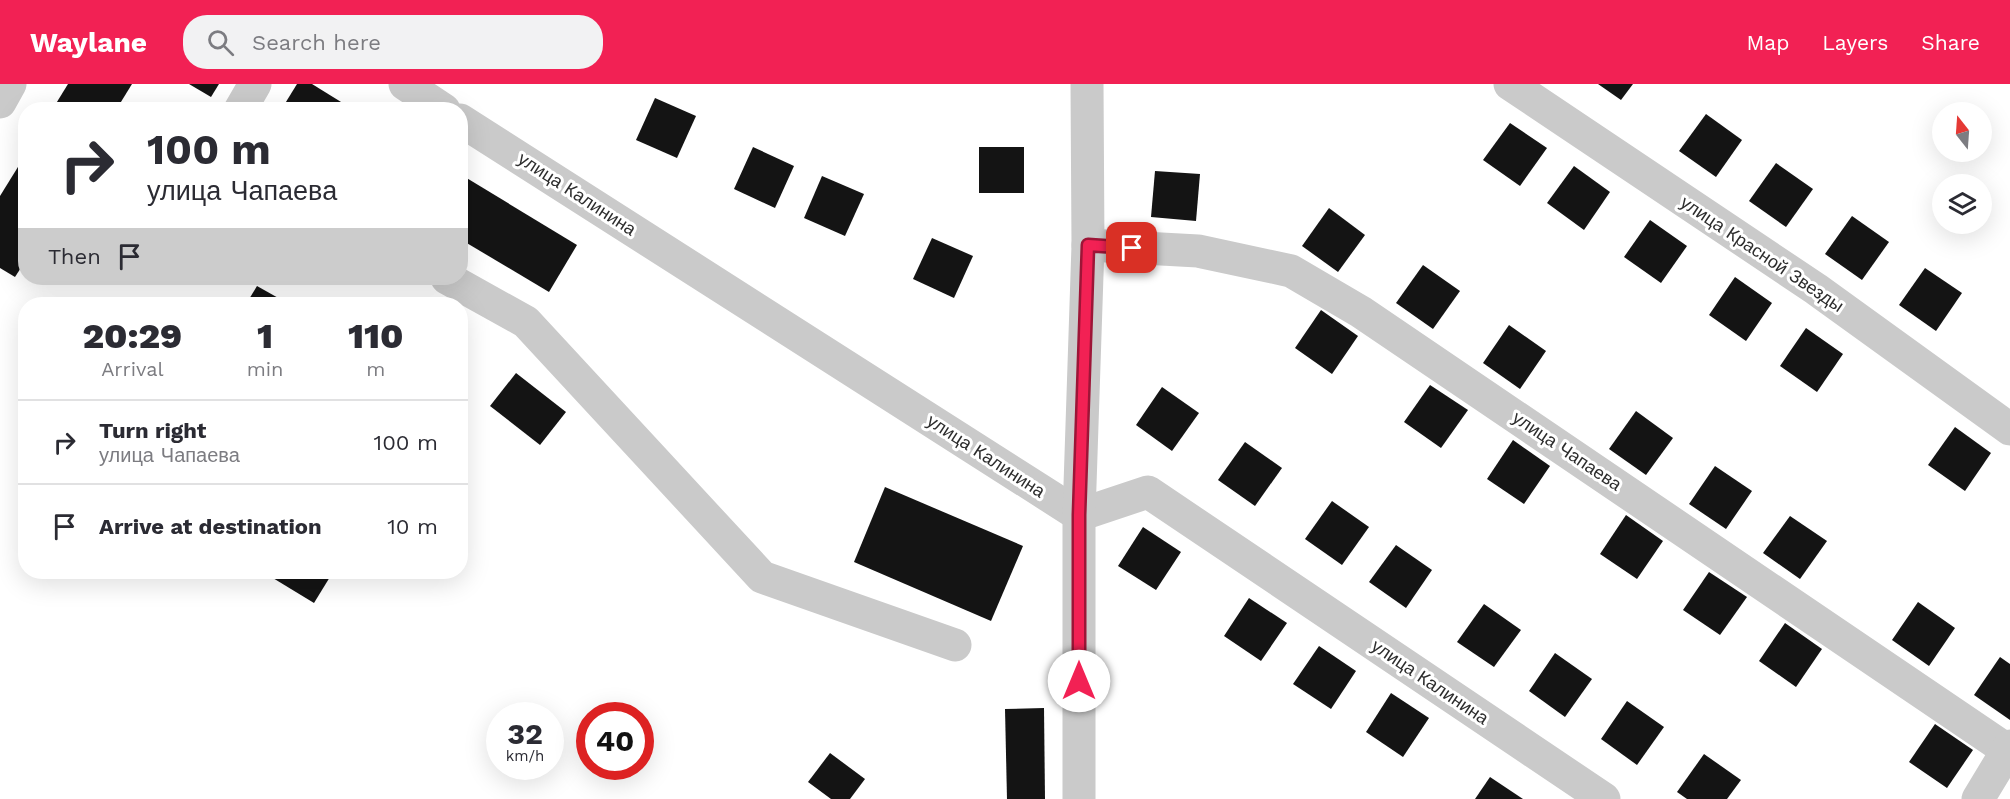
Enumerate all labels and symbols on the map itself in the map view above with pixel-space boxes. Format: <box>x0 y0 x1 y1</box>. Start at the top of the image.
north arrow <box>1932 102 1992 162</box>
street label: улица Калинина <box>514 148 641 240</box>
street label: улица Красной Звезды <box>1677 191 1848 316</box>
pin <box>1106 222 1157 273</box>
street label: улица Чапаева <box>1509 406 1627 495</box>
street label: улица Калинина <box>923 410 1050 502</box>
street label: улица Калинина <box>1368 635 1494 729</box>
position arrow <box>1047 649 1111 713</box>
speed limit sign: 40 <box>576 702 654 780</box>

